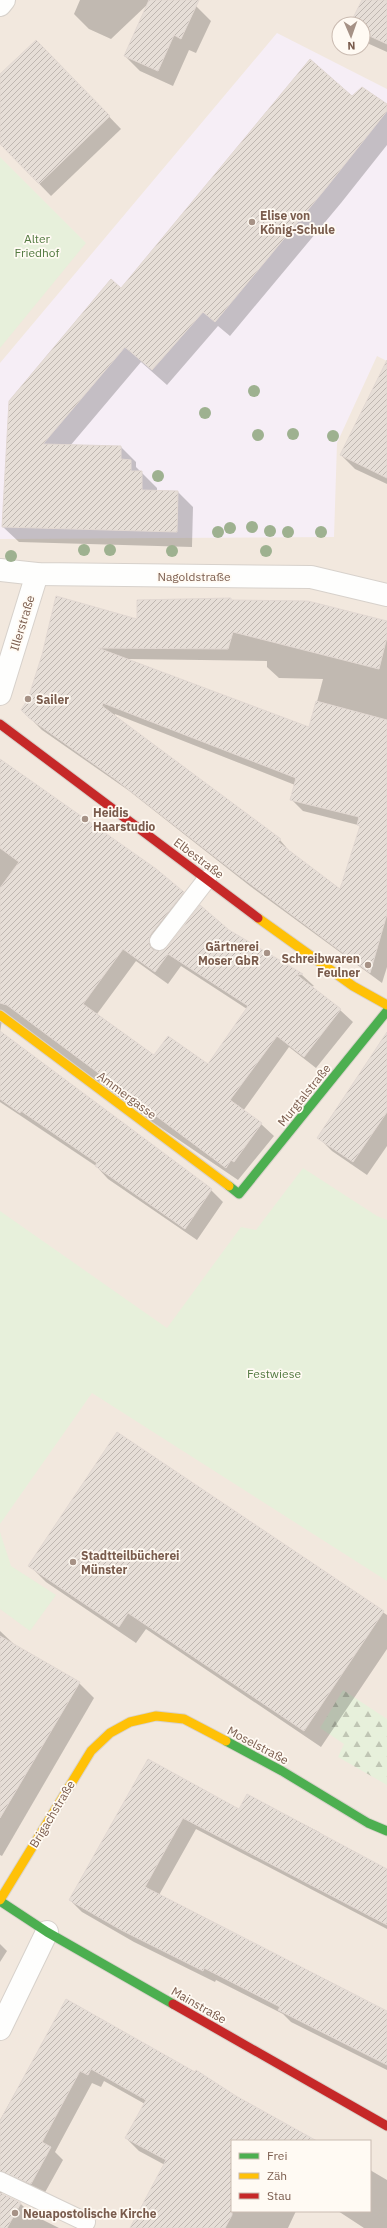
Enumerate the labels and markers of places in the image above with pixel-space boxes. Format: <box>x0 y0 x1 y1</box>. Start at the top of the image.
place label: Elise von König-Schule <box>260 208 335 237</box>
marker: Elise von König-Schule <box>247 217 257 227</box>
place label: Sailer <box>36 692 69 707</box>
marker: Sailer <box>23 694 33 704</box>
place label: Heidis Haarstudio <box>93 805 156 834</box>
marker: Heidis Haarstudio <box>80 814 90 824</box>
place label: Gärtnerei Moser GbR <box>198 939 259 968</box>
marker: Gärtnerei Moser GbR <box>262 948 272 958</box>
place label: Schreibwaren Feulner <box>282 951 360 980</box>
marker: Schreibwaren Feulner <box>363 960 373 970</box>
place label: Stadtteilbücherei Münster <box>81 1548 180 1577</box>
marker: Stadtteilbücherei Münster <box>68 1557 78 1567</box>
place label: Neuapostolische Kirche <box>23 2206 157 2221</box>
marker: Neuapostolische Kirche <box>10 2208 20 2218</box>

